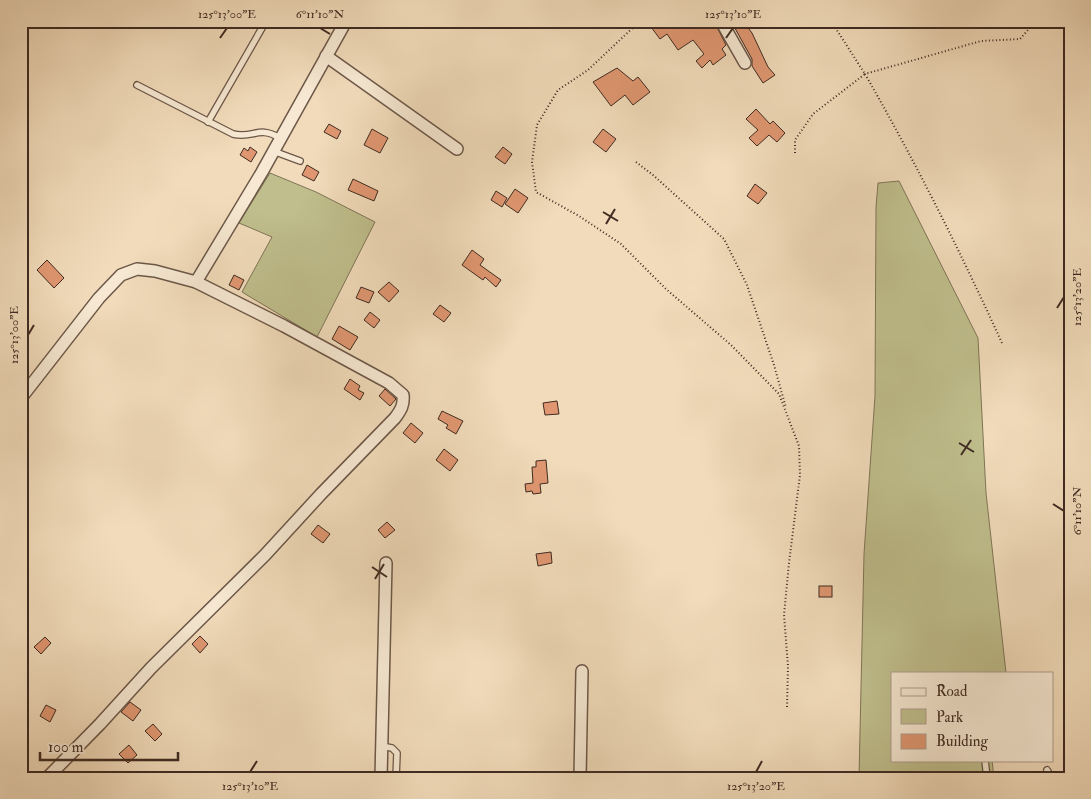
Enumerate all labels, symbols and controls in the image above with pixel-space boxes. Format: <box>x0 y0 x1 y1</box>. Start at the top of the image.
text: 125°13'00"E <box>198 7 256 22</box>
text: 6°11'10"N <box>296 7 344 22</box>
text: 125°13'10"E <box>705 7 761 22</box>
text: 125°13'20"E <box>1070 268 1085 326</box>
text: 125°13'00"E <box>7 306 22 364</box>
text: 6°11'10"N <box>1070 487 1085 535</box>
legend <box>891 672 1054 762</box>
text: Road <box>936 682 968 701</box>
text: Park <box>936 708 963 727</box>
scale bar <box>40 729 178 761</box>
text: Building <box>936 732 988 751</box>
text: 100 m <box>48 738 84 757</box>
text: 125°13'10"E <box>222 779 278 794</box>
text: 125°13'20"E <box>727 779 785 794</box>

